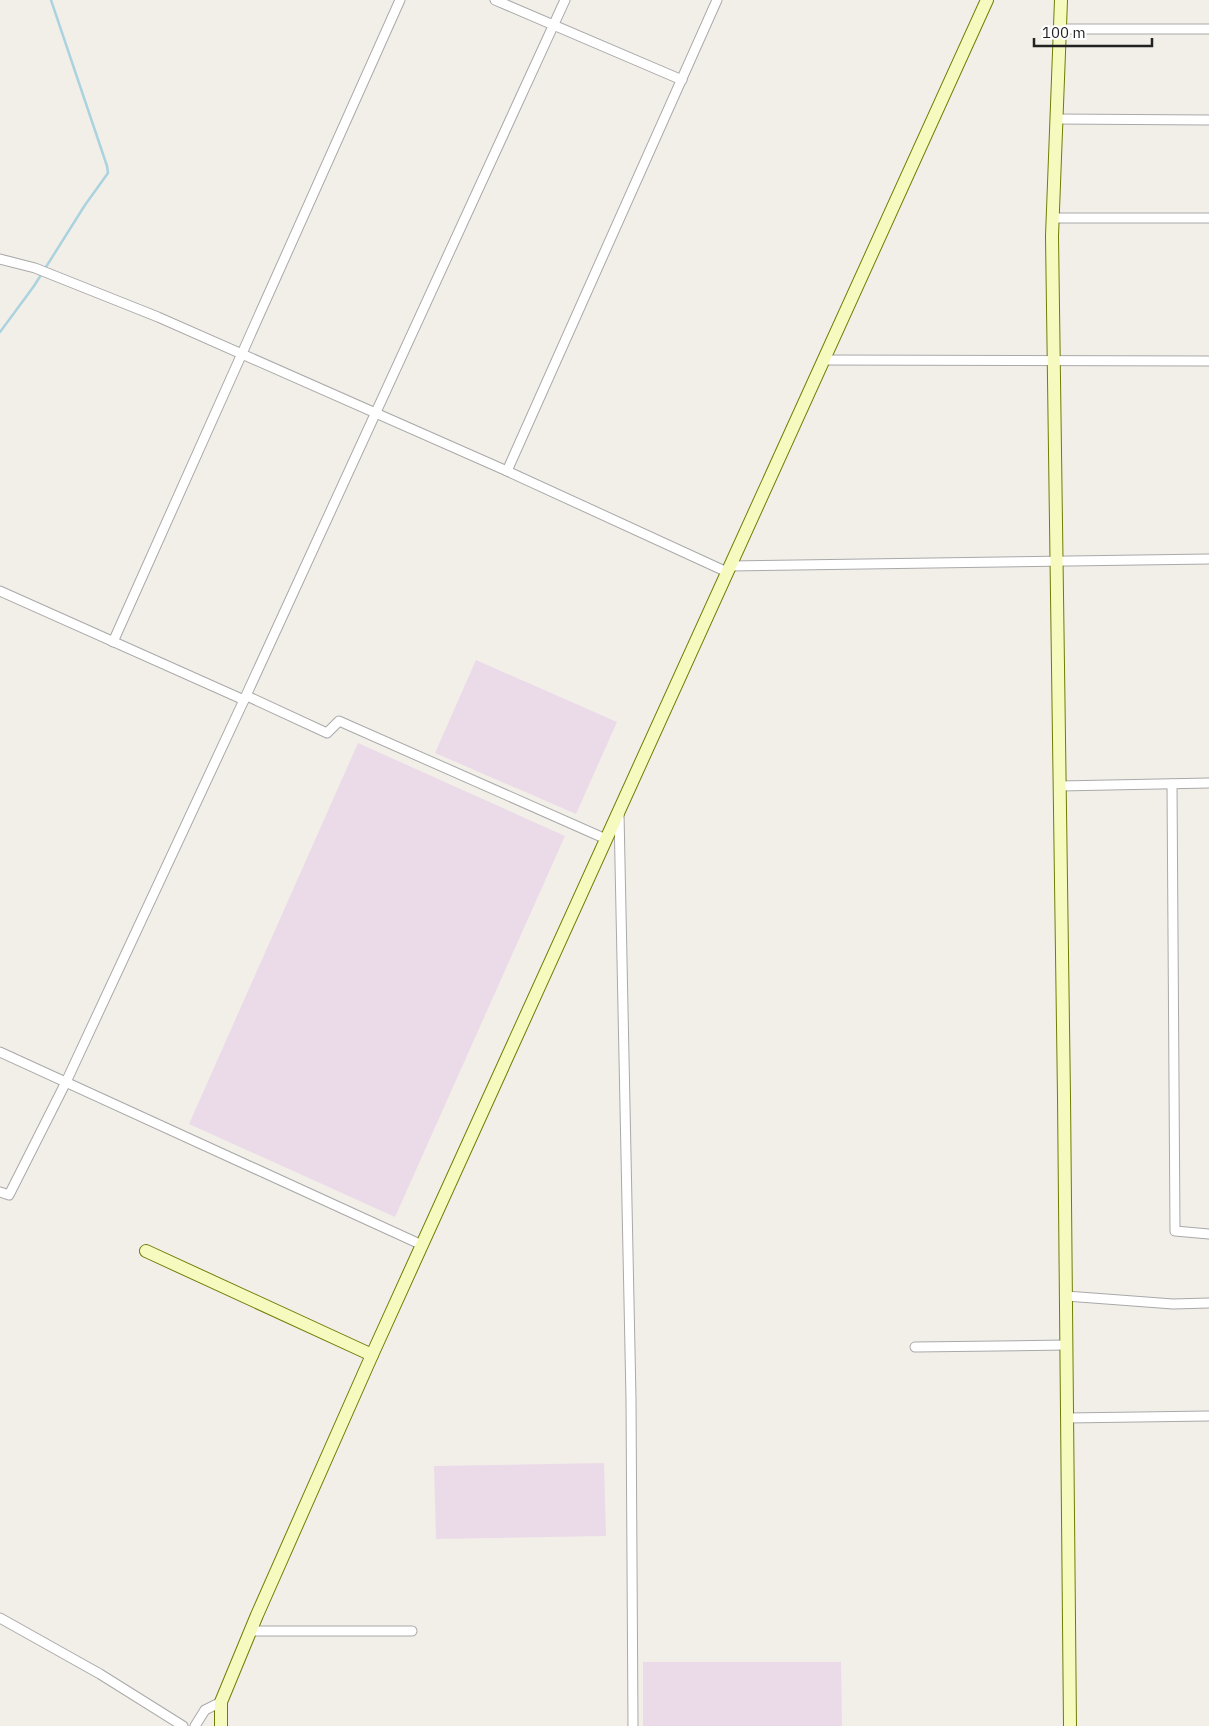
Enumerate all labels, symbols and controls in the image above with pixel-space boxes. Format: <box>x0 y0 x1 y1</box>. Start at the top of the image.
scale bar <box>1034 15 1152 47</box>
text: 100 m <box>1042 23 1086 42</box>

